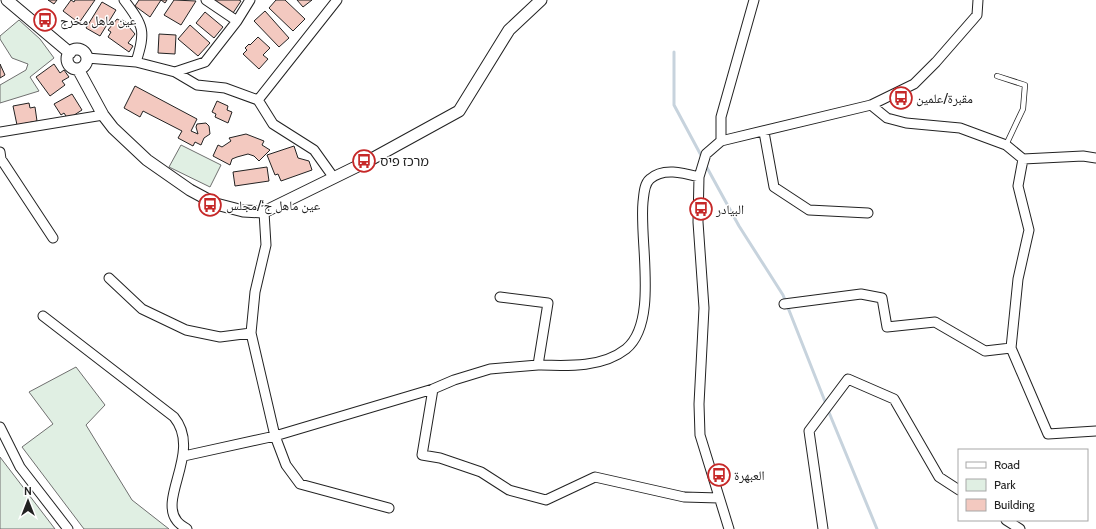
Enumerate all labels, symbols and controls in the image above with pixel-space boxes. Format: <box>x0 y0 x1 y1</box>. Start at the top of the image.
bus stop icon: عين ماهل مخرج <box>32 7 58 33</box>
place label: عين ماهل مخرج <box>60 12 137 30</box>
bus stop icon: مقبرة/علمين <box>888 85 914 111</box>
place label: مقبرة/علمين <box>916 90 973 107</box>
bus stop icon: מרכז פיס <box>351 148 377 174</box>
place label: מרכז פיס <box>380 153 429 169</box>
bus stop icon: عين ماهل ج‘/مجلس <box>197 192 223 218</box>
bus stop icon: البيادر <box>688 196 714 222</box>
place label: عين ماهل ج‘/مجلس <box>226 197 321 215</box>
place label: البيادر <box>715 201 744 218</box>
legend <box>958 449 1088 521</box>
text: Road <box>994 457 1020 472</box>
bus stop icon: العبهرة <box>706 462 732 488</box>
place label: العبهرة <box>734 467 765 484</box>
text: Park <box>994 477 1016 492</box>
north arrow <box>8 481 48 521</box>
text: N <box>24 484 32 498</box>
text: Building <box>994 497 1036 512</box>

